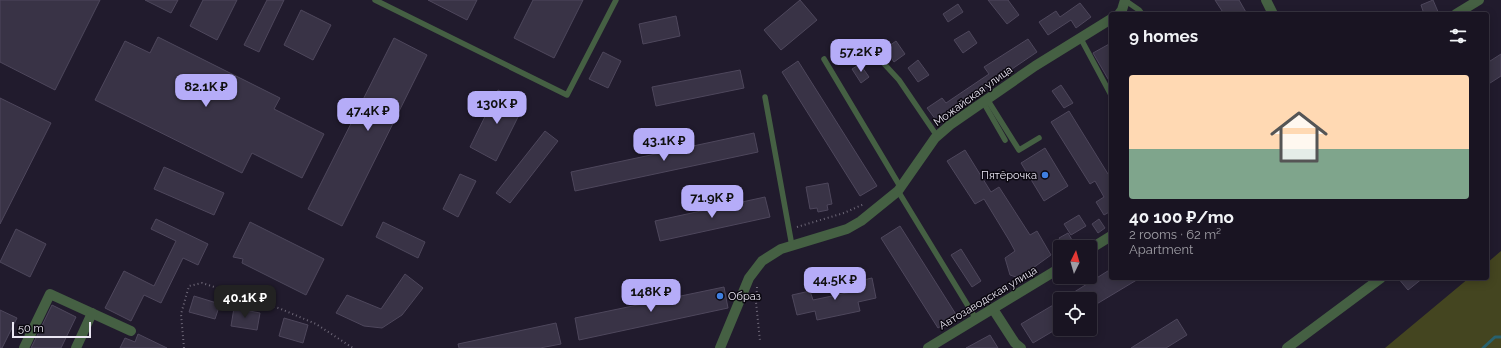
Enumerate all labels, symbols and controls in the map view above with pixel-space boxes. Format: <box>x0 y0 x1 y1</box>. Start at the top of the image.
icon: filters <box>1447 25 1469 47</box>
text: 9 homes <box>1129 26 1198 46</box>
pin: 57.2K ₽ <box>824 39 898 73</box>
text: 57.2K ₽ <box>839 44 883 59</box>
street label: Можайская улица <box>931 63 1015 129</box>
pin: 82.1K ₽ <box>169 74 243 108</box>
text: 82.1K ₽ <box>184 79 228 94</box>
pin: 130K ₽ <box>464 91 530 125</box>
text: 130K ₽ <box>477 96 517 111</box>
pin: 47.4K ₽ <box>331 98 405 132</box>
icon: home <box>1263 101 1335 173</box>
text: 47.4K ₽ <box>346 103 390 118</box>
pin: 43.1K ₽ <box>627 128 701 162</box>
text: 43.1K ₽ <box>642 133 686 148</box>
place label: Пятёрочка <box>981 169 1037 182</box>
marker: Пятёрочка <box>1040 170 1050 180</box>
pin: 71.9K ₽ <box>675 185 749 219</box>
text: 71.9K ₽ <box>690 190 734 205</box>
text: 40 100 ₽/mo <box>1129 207 1234 227</box>
text: 2 rooms · 62 m² <box>1129 227 1221 242</box>
north arrow <box>1053 240 1097 284</box>
map controls <box>1053 240 1097 336</box>
text: Apartment <box>1129 242 1193 257</box>
street label: Автозаводская улица <box>937 264 1039 332</box>
pin: 44.5K ₽ <box>798 267 872 301</box>
text: 44.5K ₽ <box>813 272 857 287</box>
pin: 148K ₽ <box>618 279 684 313</box>
text: 148K ₽ <box>631 284 671 299</box>
pin: 40.1K ₽ <box>208 285 282 319</box>
text: 40.1K ₽ <box>223 290 267 305</box>
place label: Образ <box>728 290 761 303</box>
marker: Образ <box>715 291 725 301</box>
button: locate <box>1053 292 1097 336</box>
scale bar <box>12 320 91 339</box>
text: 50 m <box>18 322 44 335</box>

